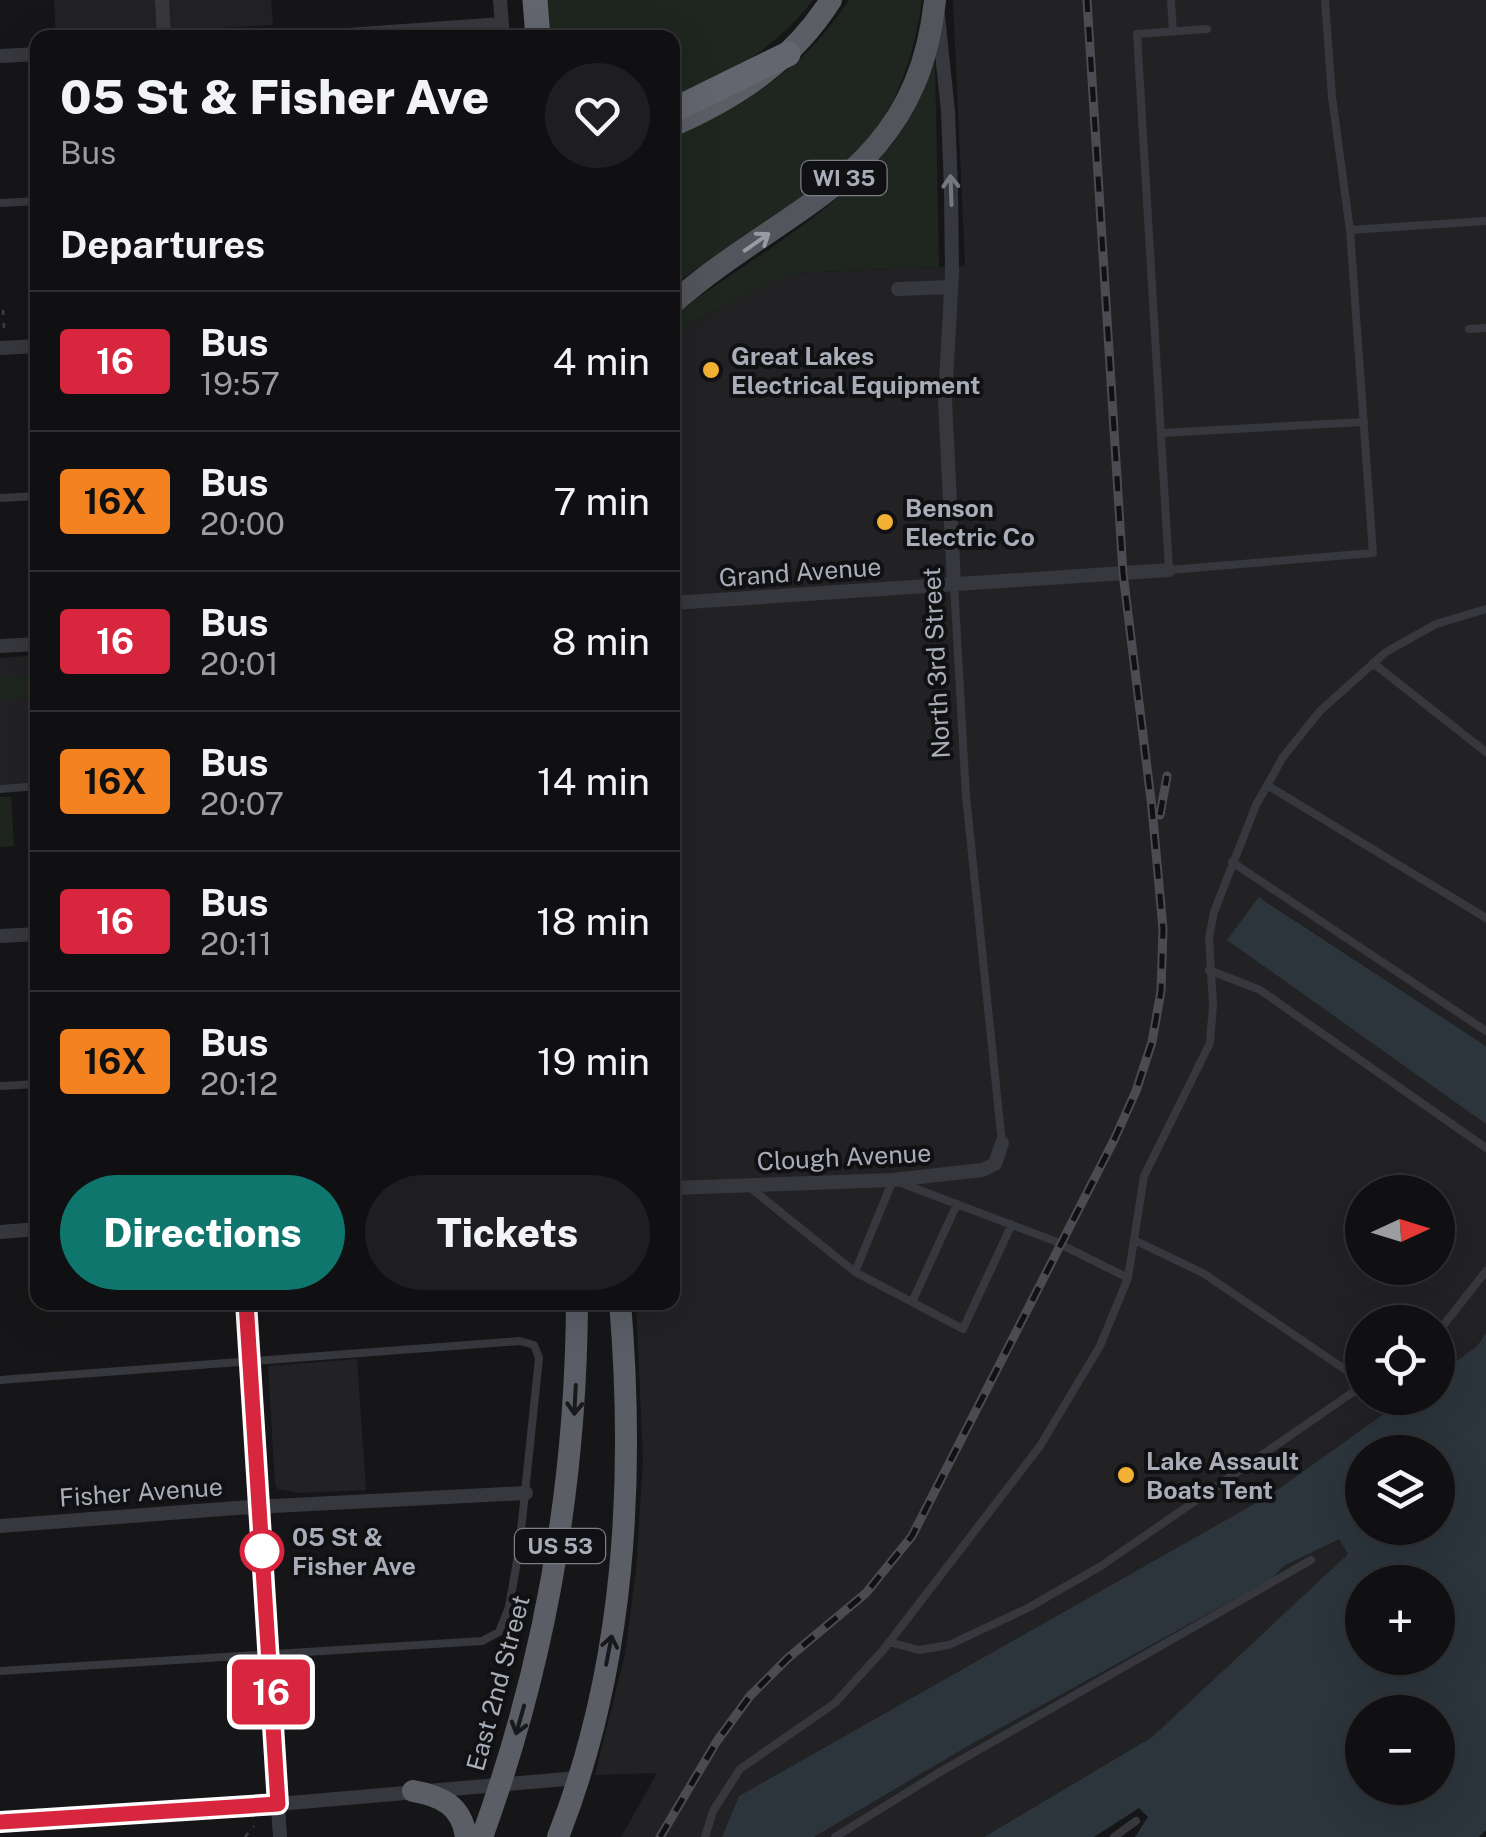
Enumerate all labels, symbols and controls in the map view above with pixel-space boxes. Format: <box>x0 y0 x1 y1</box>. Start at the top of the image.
button: heart <box>545 63 650 168</box>
text: 05 St & Fisher Ave <box>60 68 489 125</box>
text: Bus <box>60 134 116 171</box>
road number: WI 35 <box>802 161 886 195</box>
one-way arrow <box>941 174 960 206</box>
text: Departures <box>60 222 265 267</box>
one-way arrow <box>742 232 770 253</box>
text: Bus <box>200 320 269 365</box>
text: 4 min <box>552 339 650 384</box>
text: 16 <box>96 341 134 382</box>
place label: Great Lakes Electrical Equipment <box>731 341 980 400</box>
marker: Great Lakes Electrical Equipment <box>700 359 722 381</box>
text: 19:57 <box>200 365 280 402</box>
text: Bus <box>200 460 269 505</box>
text: 7 min <box>553 479 650 524</box>
text: 16X <box>83 481 147 522</box>
place label: Benson Electric Co <box>905 493 1035 552</box>
text: 20:00 <box>200 505 285 542</box>
marker: Benson Electric Co <box>874 511 896 533</box>
street label: Grand Avenue <box>718 551 882 593</box>
street label: North 3rd Street <box>916 566 956 760</box>
text: Bus <box>200 600 269 645</box>
text: 8 min <box>552 619 650 664</box>
text: 16 <box>96 621 134 662</box>
text: 20:01 <box>200 645 278 682</box>
text: Bus <box>200 740 269 785</box>
text: 14 min <box>537 759 650 804</box>
text: 16X <box>83 761 147 802</box>
text: 20:07 <box>200 785 284 822</box>
text: Bus <box>200 880 269 925</box>
text: 18 min <box>536 899 650 944</box>
text: 16 <box>96 901 134 942</box>
text: 20:11 <box>200 925 272 962</box>
text: Bus <box>200 1020 269 1065</box>
text: 19 min <box>537 1039 650 1084</box>
text: 16X <box>83 1041 147 1082</box>
text: 20:12 <box>200 1065 278 1102</box>
street label: Clough Avenue <box>756 1137 932 1177</box>
button: Directions <box>60 1175 345 1290</box>
button: Tickets <box>365 1175 650 1290</box>
north arrow <box>1345 1175 1455 1285</box>
map controls <box>1345 1175 1455 1805</box>
button: locate <box>1345 1305 1455 1415</box>
one-way arrow <box>565 1383 584 1415</box>
button: layers <box>1345 1435 1455 1545</box>
place label: Lake Assault Boats Tent <box>1146 1446 1299 1505</box>
marker: Lake Assault Boats Tent <box>1115 1464 1137 1486</box>
street label: Fisher Avenue <box>58 1471 224 1513</box>
place label: 05 St & Fisher Ave <box>292 1522 416 1581</box>
road number: US 53 <box>515 1529 605 1563</box>
marker: 05 St & Fisher Ave <box>241 1530 283 1572</box>
button: + <box>1345 1565 1455 1675</box>
street label: East 2nd Street <box>460 1592 536 1774</box>
one-way arrow <box>600 1634 619 1666</box>
line badge: 16 <box>226 1660 316 1724</box>
text: 16 <box>252 1672 290 1713</box>
button: − <box>1345 1695 1455 1805</box>
one-way arrow <box>510 1703 528 1735</box>

